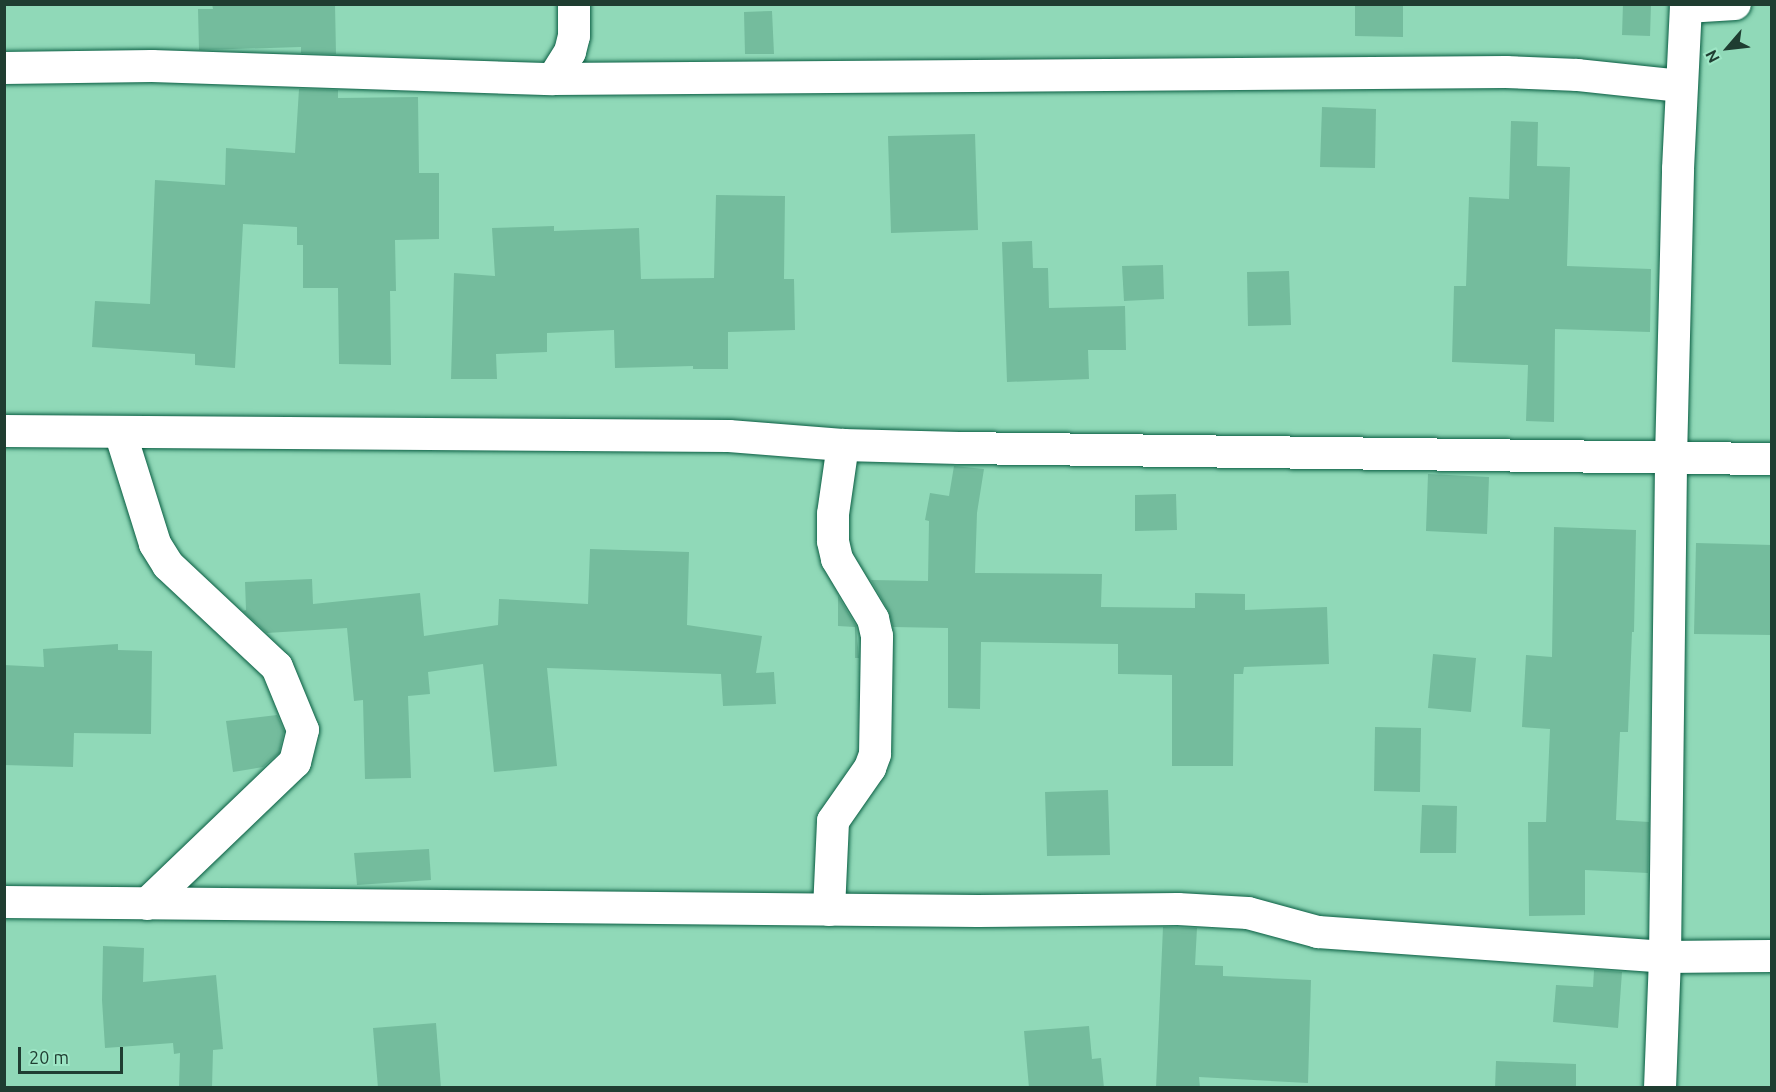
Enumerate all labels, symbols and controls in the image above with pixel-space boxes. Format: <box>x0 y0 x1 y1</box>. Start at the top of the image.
north arrow <box>1698 18 1758 78</box>
text: N <box>1701 47 1723 66</box>
scale bar <box>21 1035 126 1073</box>
text: 20 m <box>29 1047 69 1067</box>

